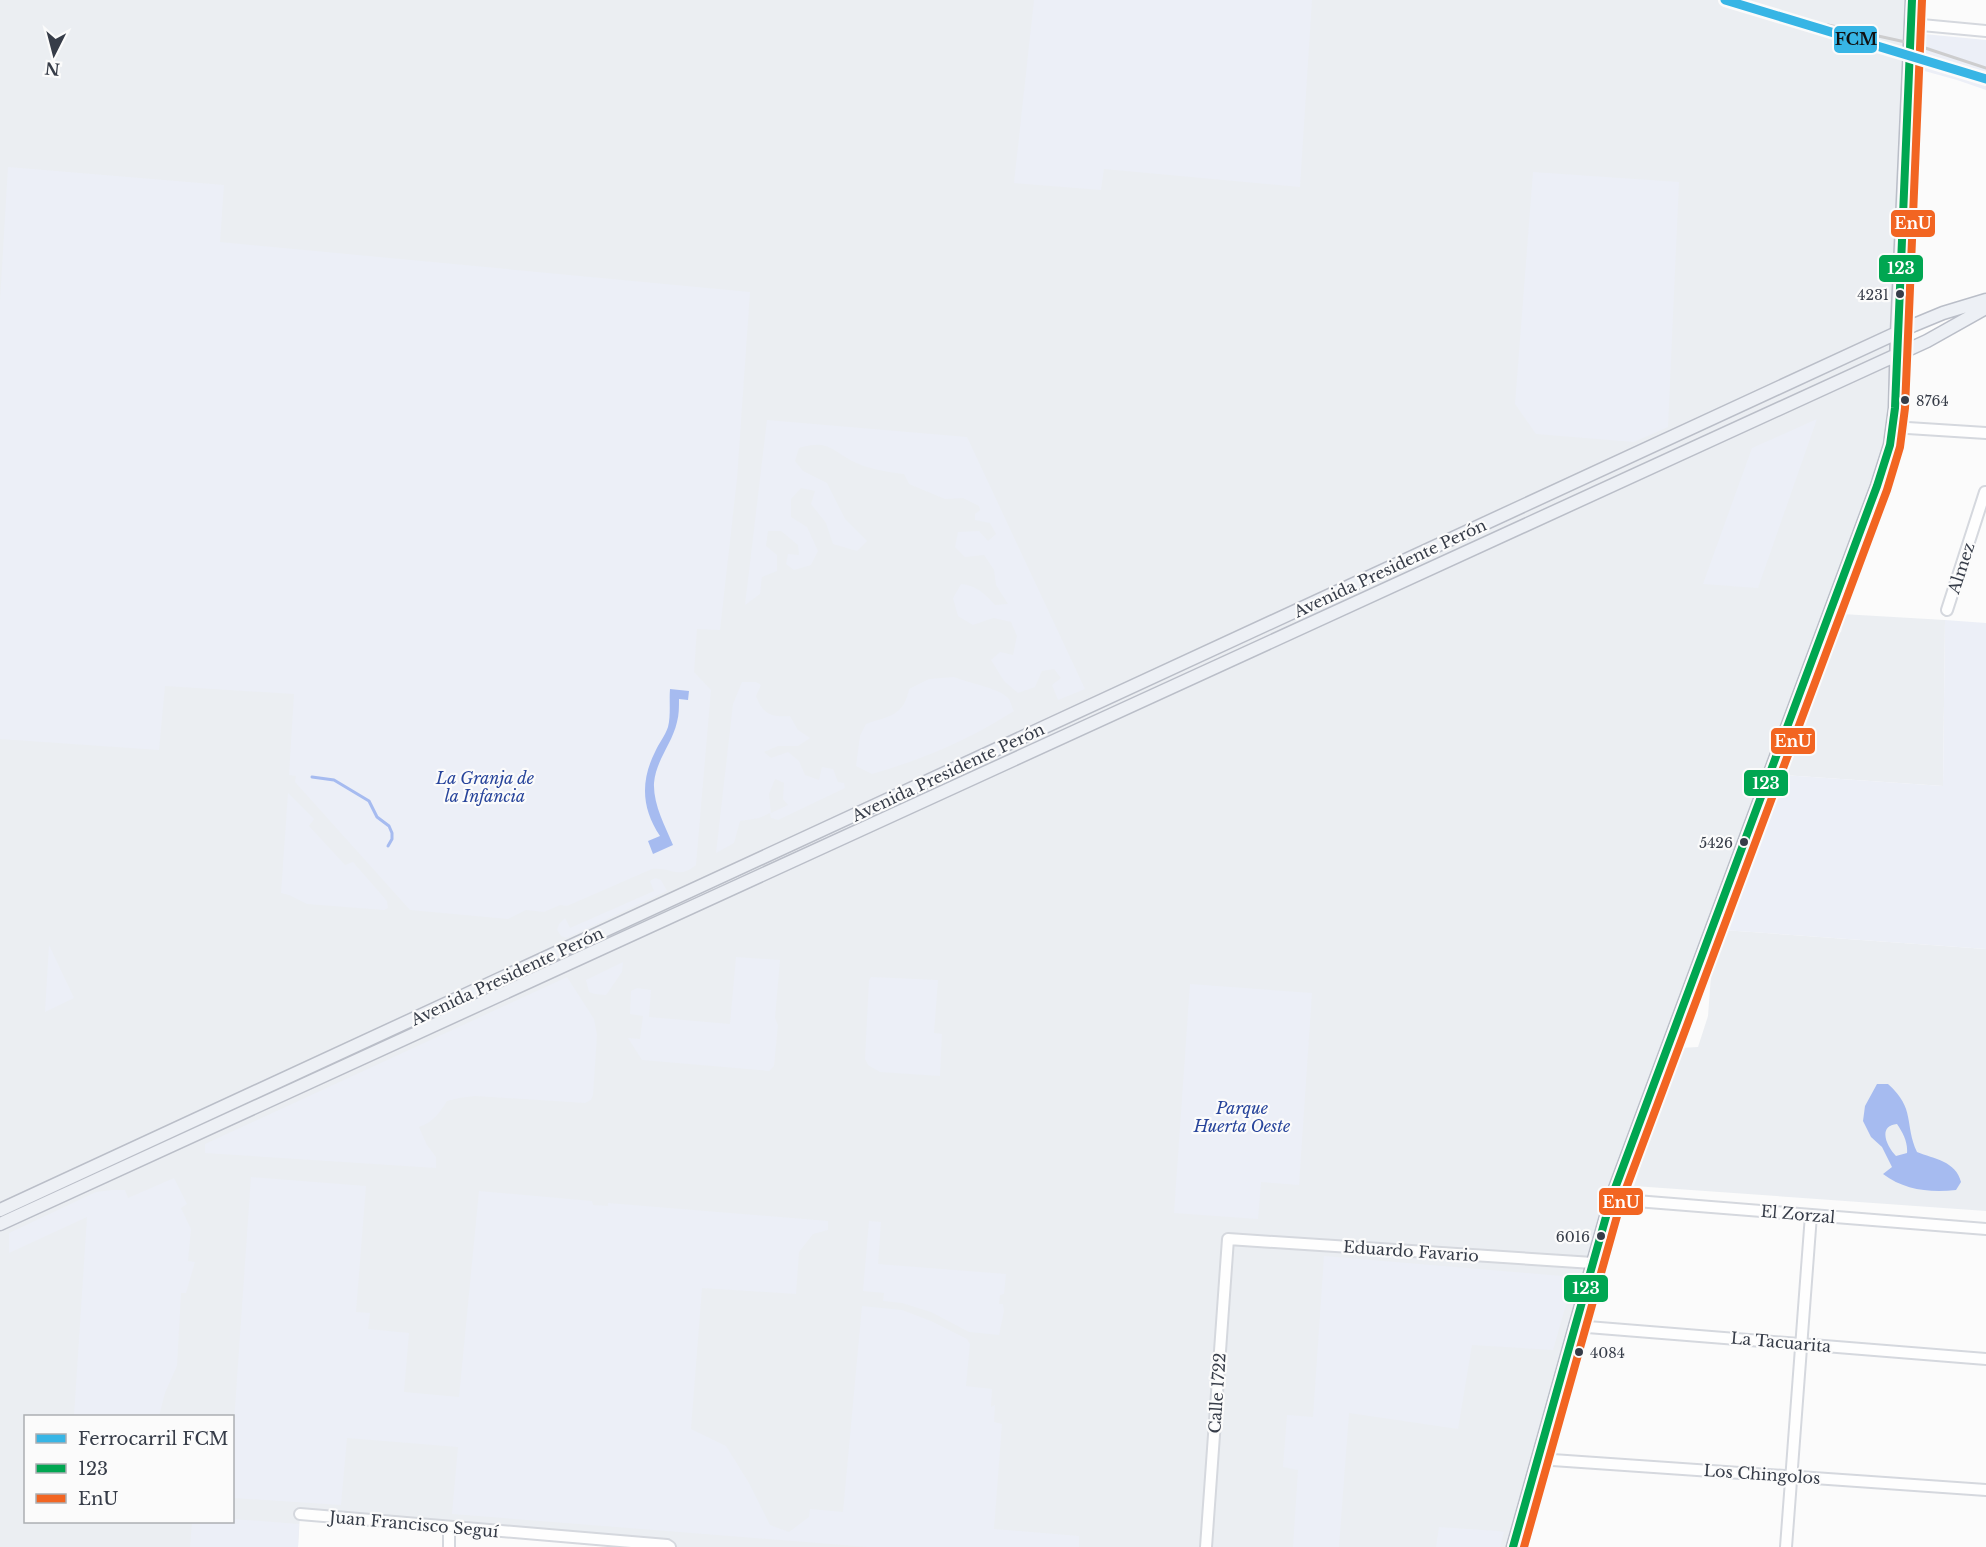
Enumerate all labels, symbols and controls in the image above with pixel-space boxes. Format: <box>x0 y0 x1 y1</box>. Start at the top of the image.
north arrow <box>24 24 84 84</box>
line badge: FCM <box>1833 25 1878 54</box>
text: FCM <box>1835 29 1877 49</box>
text: N <box>44 58 61 80</box>
line badge: EnU <box>1890 209 1936 238</box>
text: EnU <box>1894 213 1932 233</box>
line badge: 123 <box>1878 254 1924 283</box>
text: 123 <box>1887 258 1915 278</box>
place label: 4231 <box>1857 286 1889 304</box>
marker: 4231 <box>1894 288 1906 300</box>
place label: 8764 <box>1916 392 1949 410</box>
marker: 8764 <box>1899 394 1911 406</box>
street label: Avenida Presidente Perón <box>1290 514 1490 622</box>
street label: Almez <box>1943 540 1979 597</box>
street label: Avenida Presidente Perón <box>848 718 1048 826</box>
line badge: EnU <box>1770 727 1816 755</box>
text: EnU <box>1774 731 1812 751</box>
park label: La Granja de la Infancia <box>435 768 535 806</box>
line badge: 123 <box>1743 769 1789 797</box>
text: 123 <box>1752 773 1780 793</box>
place label: 5426 <box>1699 834 1733 852</box>
marker: 5426 <box>1738 836 1750 848</box>
street label: Avenida Presidente Perón <box>407 922 607 1030</box>
park label: Parque Huerta Oeste <box>1193 1098 1291 1136</box>
line badge: EnU <box>1598 1187 1644 1216</box>
text: EnU <box>1602 1192 1640 1212</box>
street label: El Zorzal <box>1760 1201 1836 1227</box>
place label: 6016 <box>1556 1228 1590 1246</box>
marker: 6016 <box>1595 1230 1607 1242</box>
street label: Eduardo Favario <box>1342 1236 1480 1266</box>
line badge: 123 <box>1563 1274 1609 1303</box>
text: 123 <box>1572 1278 1600 1298</box>
street label: La Tacuarita <box>1730 1328 1832 1356</box>
place label: 4084 <box>1590 1344 1625 1362</box>
marker: 4084 <box>1573 1346 1585 1358</box>
street label: Calle 1722 <box>1204 1352 1230 1434</box>
legend <box>24 1415 234 1523</box>
text: Ferrocarril FCM <box>78 1428 228 1450</box>
text: 123 <box>78 1458 108 1480</box>
street label: Los Chingolos <box>1703 1460 1821 1488</box>
text: EnU <box>78 1488 118 1510</box>
street label: Juan Francisco Seguí <box>327 1506 500 1541</box>

